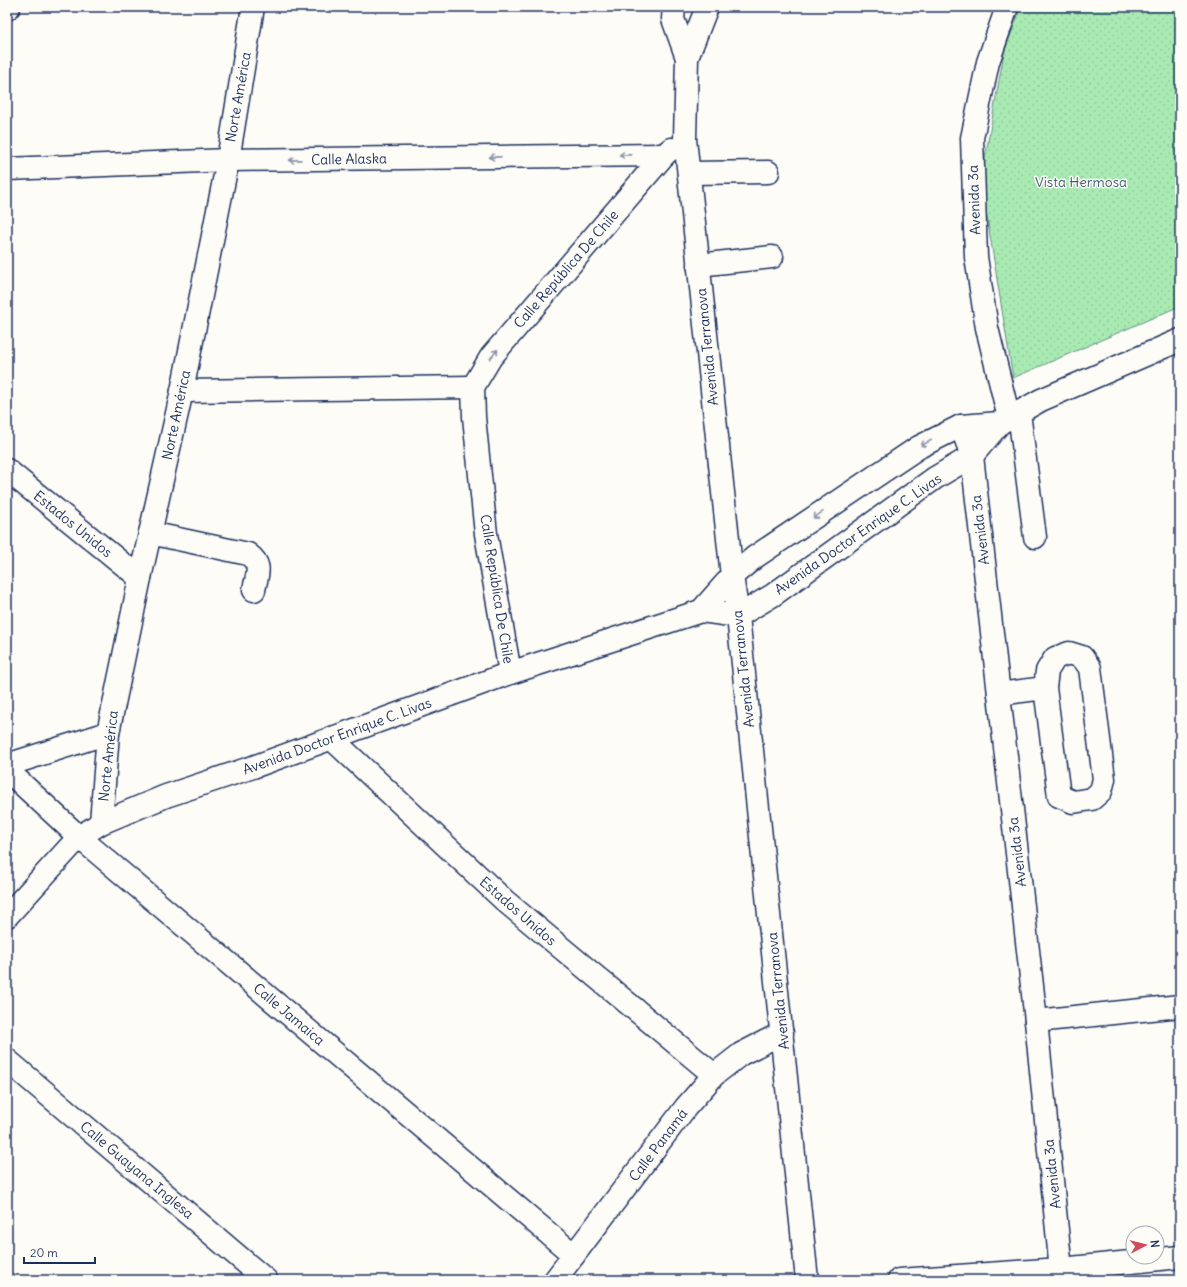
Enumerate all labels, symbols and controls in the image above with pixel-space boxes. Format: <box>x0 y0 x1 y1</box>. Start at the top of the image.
street label: Norte América <box>221 51 255 143</box>
street label: Calle Alaska <box>311 149 387 169</box>
one-way arrow <box>619 152 632 159</box>
one-way arrow <box>489 153 502 161</box>
one-way arrow <box>289 156 302 164</box>
street label: Avenida 3a <box>964 165 984 235</box>
park label: Vista Hermosa <box>1035 173 1127 191</box>
street label: Calle República De Chile <box>510 206 622 332</box>
street label: Avenida Terranova <box>692 287 722 407</box>
one-way arrow <box>490 348 499 359</box>
street label: Norte América <box>158 369 194 461</box>
one-way arrow <box>920 440 932 448</box>
street label: Avenida Doctor Enrique C. Livas <box>771 469 945 599</box>
street label: Estados Unidos <box>30 487 116 561</box>
street label: Avenida 3a <box>967 494 993 566</box>
one-way arrow <box>813 511 824 519</box>
street label: Calle República De Chile <box>476 513 518 665</box>
street label: Avenida Terranova <box>728 609 758 729</box>
street label: Avenida Doctor Enrique C. Livas <box>240 693 434 779</box>
street label: Norte América <box>94 710 122 802</box>
street label: Avenida 3a <box>1004 816 1030 888</box>
street label: Estados Unidos <box>476 873 560 949</box>
street label: Avenida Terranova <box>763 931 793 1051</box>
street label: Calle Jamaica <box>250 979 328 1049</box>
street label: Calle Panamá <box>625 1105 691 1185</box>
street label: Calle Guayana Inglesa <box>77 1117 197 1223</box>
street label: Avenida 3a <box>1039 1138 1065 1210</box>
north arrow <box>1125 1225 1165 1265</box>
scale bar <box>24 1239 95 1265</box>
text: N <box>1148 1239 1162 1248</box>
text: 20 m <box>30 1245 58 1260</box>

